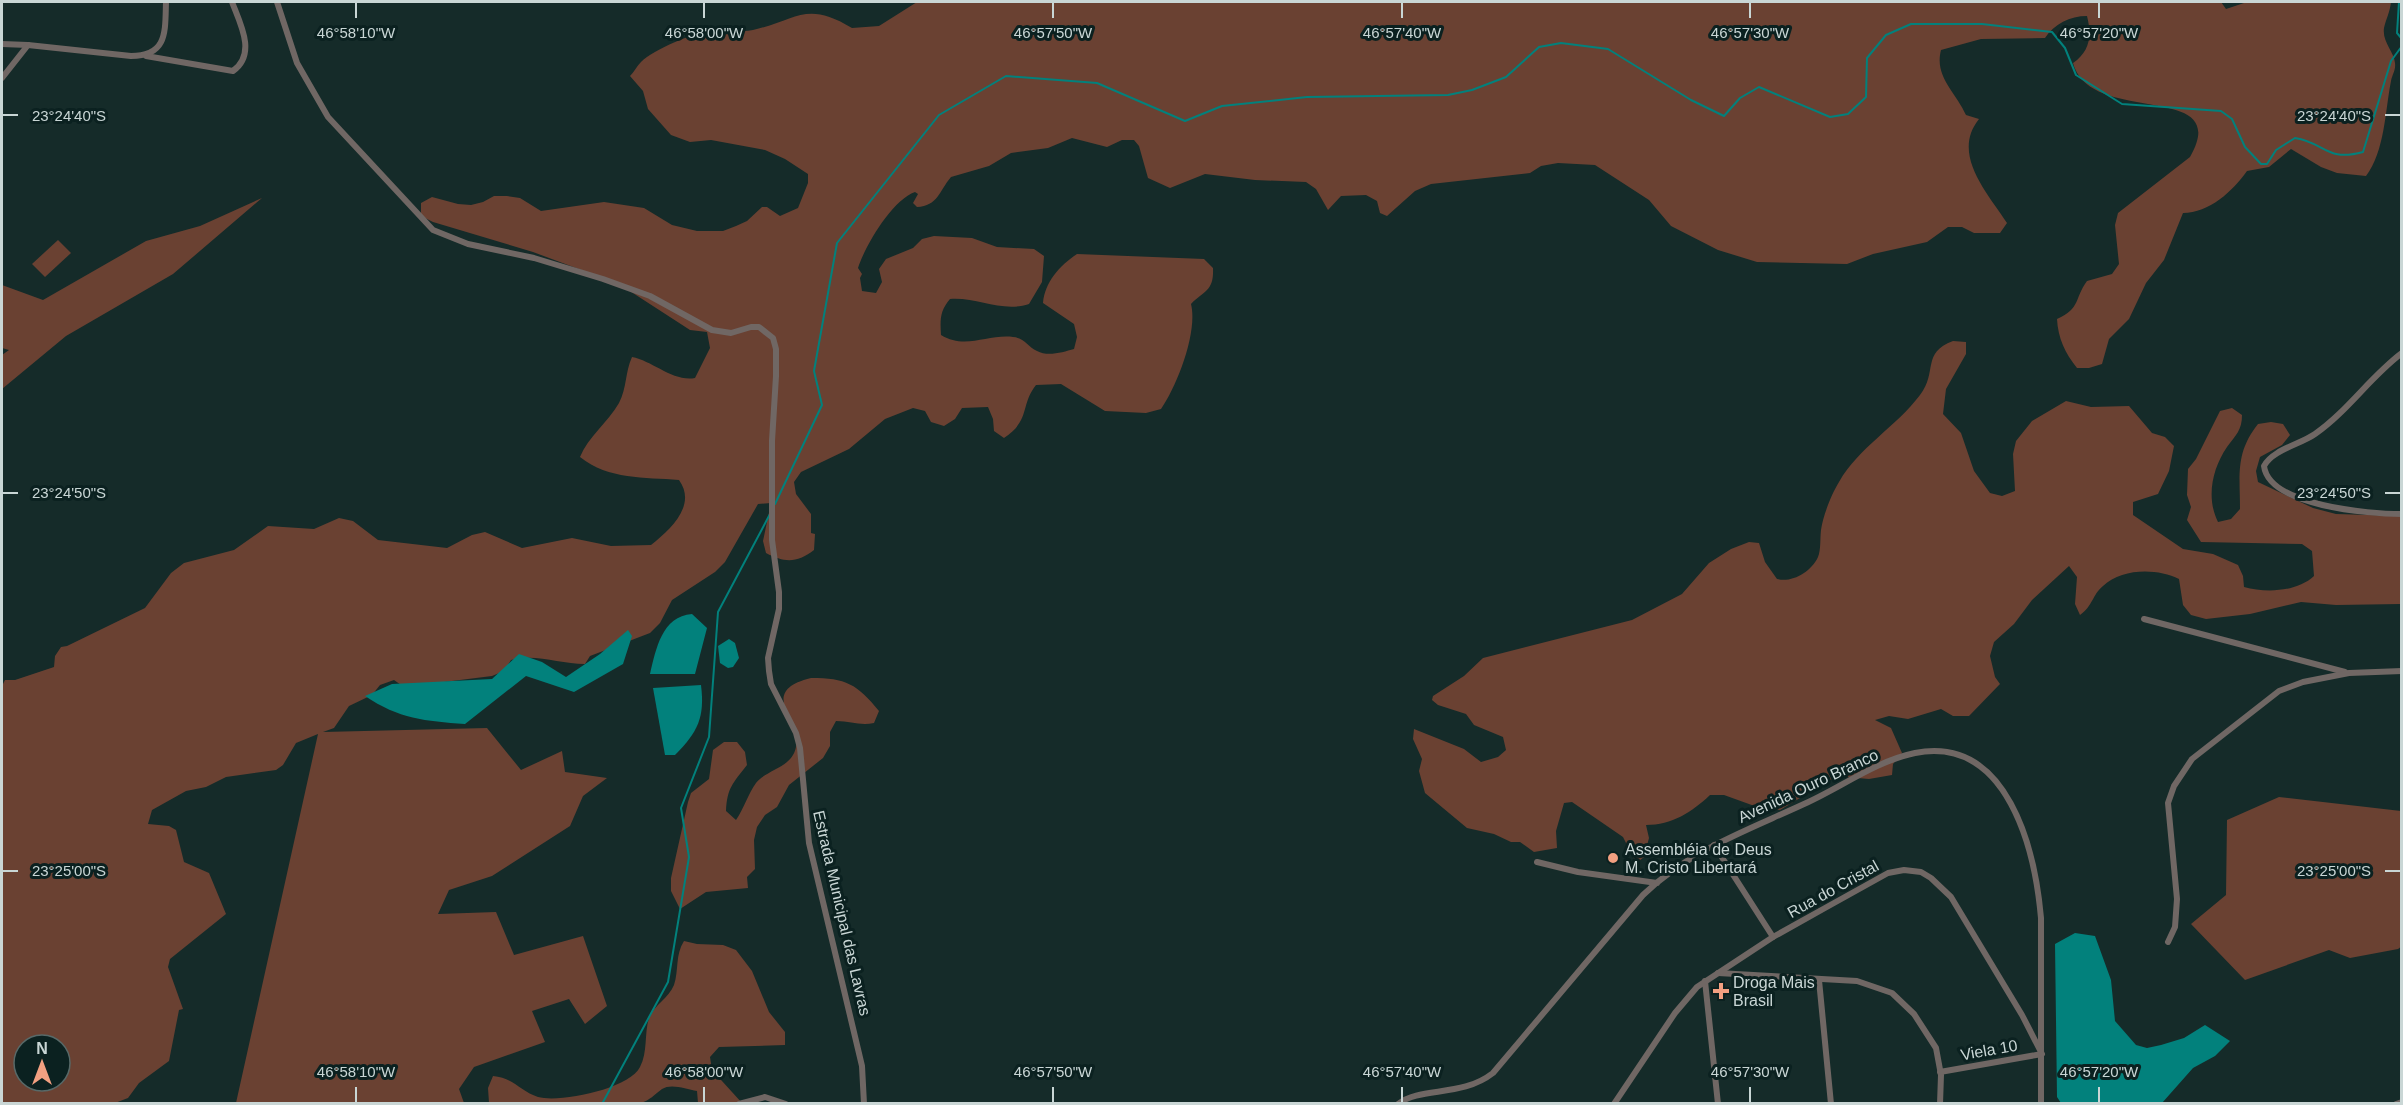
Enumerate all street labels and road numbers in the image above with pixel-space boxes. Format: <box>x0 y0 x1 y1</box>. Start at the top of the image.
street label: Avenida Ouro Branco <box>1735 746 1881 826</box>
street label: Estrada Municipal das Lavras <box>810 809 874 1017</box>
street label: Rua do Cristal <box>1785 857 1881 921</box>
street label: Viela 10 <box>1959 1037 2019 1063</box>

